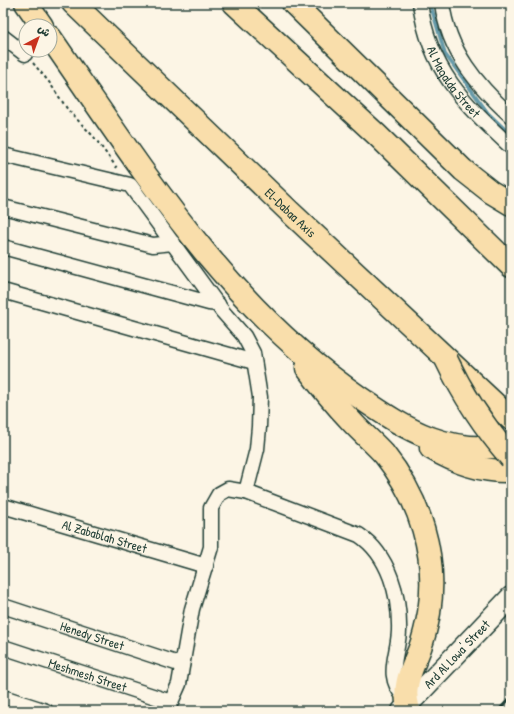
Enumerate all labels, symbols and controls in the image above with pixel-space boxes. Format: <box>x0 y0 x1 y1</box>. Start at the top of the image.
north arrow <box>18 18 58 58</box>
text: ش <box>35 21 54 40</box>
street label: Al Maqalda Street <box>423 43 485 122</box>
street label: El-Dabaa Axis <box>261 184 320 241</box>
street label: Al Zabablah Street <box>60 515 150 557</box>
street label: Ard Al Lowa' Street <box>419 615 494 692</box>
street label: Henedy Street <box>58 617 127 655</box>
street label: Meshmesh Street <box>46 653 129 696</box>

